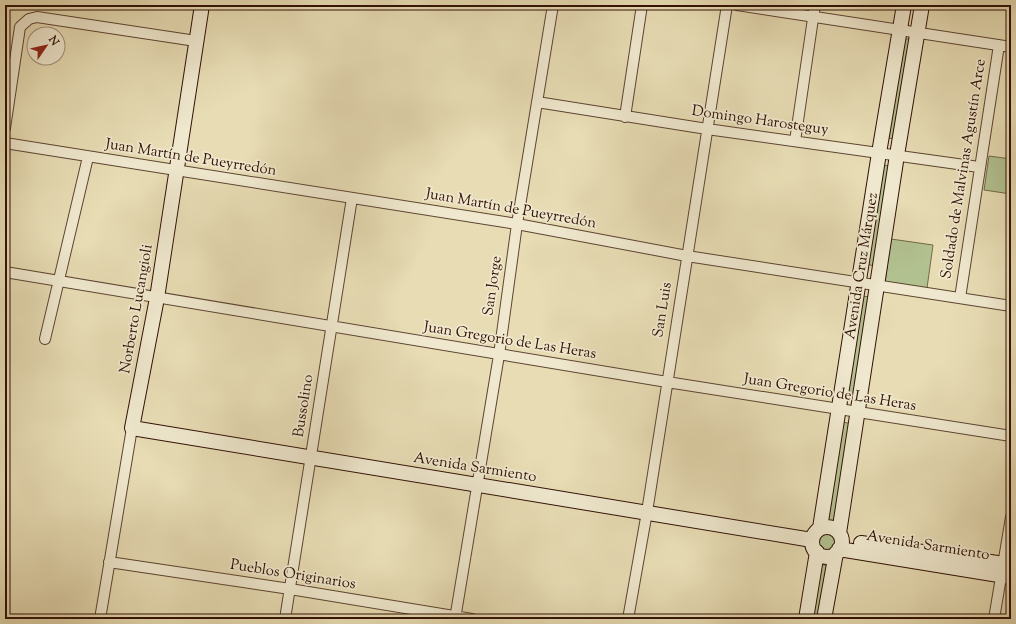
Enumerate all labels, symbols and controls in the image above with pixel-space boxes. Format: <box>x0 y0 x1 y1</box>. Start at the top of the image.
north arrow <box>26 26 66 66</box>
text: N <box>44 32 63 49</box>
street label: Soldado de Malvinas Agustín Arce <box>936 57 992 281</box>
street label: Domingo Harosteguy <box>690 101 830 141</box>
street label: Juan Martín de Pueyrredón <box>103 134 278 182</box>
street label: Juan Martín de Pueyrredón <box>423 183 598 234</box>
street label: Avenida Cruz Márquez <box>840 191 884 341</box>
street label: Norberto Lucangioli <box>115 243 159 375</box>
street label: San Jorge <box>478 255 508 317</box>
street label: San Luis <box>648 281 678 339</box>
street label: Juan Gregorio de Las Heras <box>421 317 598 365</box>
street label: Juan Gregorio de Las Heras <box>741 369 918 417</box>
street label: Bussolino <box>289 373 319 439</box>
street label: Avenida Sarmiento <box>412 448 538 488</box>
street label: Avenida Sarmiento <box>865 526 991 566</box>
street label: Pueblos Originarios <box>229 555 357 595</box>

